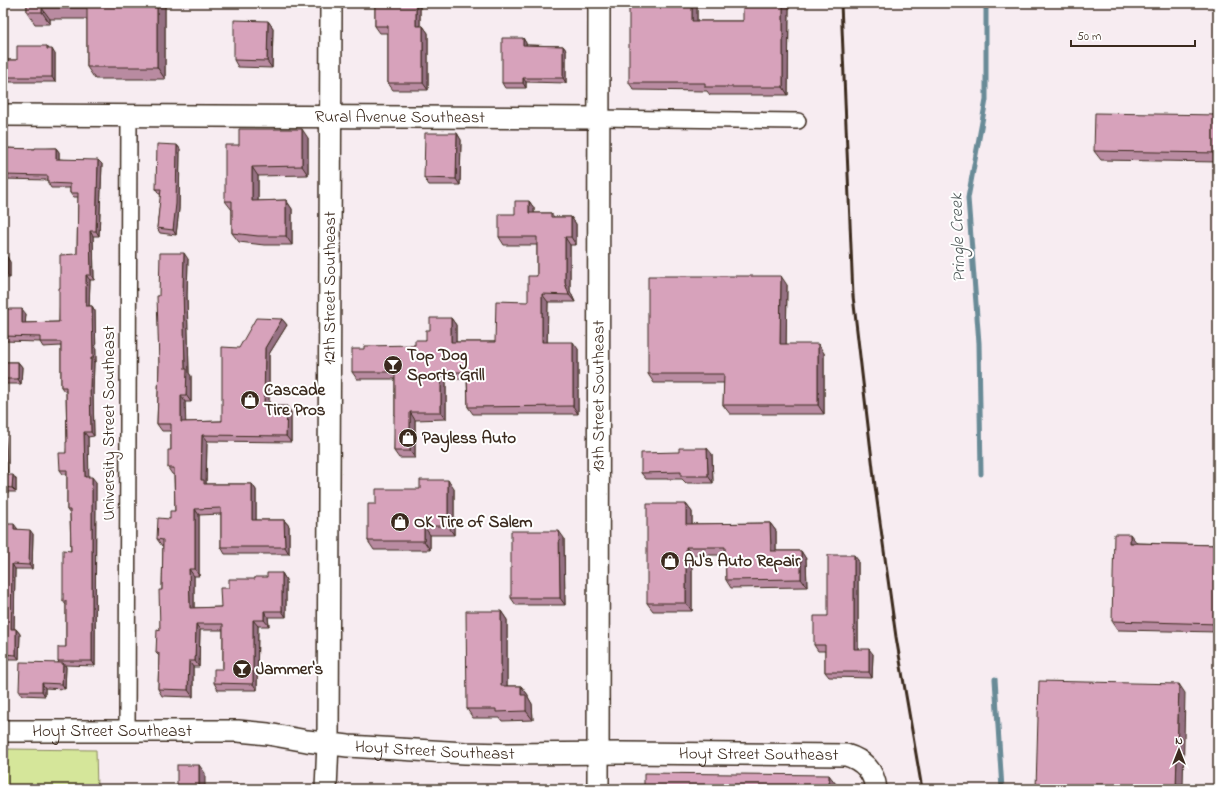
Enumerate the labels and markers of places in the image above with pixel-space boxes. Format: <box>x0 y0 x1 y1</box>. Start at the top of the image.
place label: Top Dog Sports Grill <box>407 343 485 388</box>
bar icon: Top Dog Sports Grill <box>382 354 404 376</box>
place label: Cascade Tire Pros <box>264 378 326 423</box>
shop icon: Cascade Tire Pros <box>239 389 261 411</box>
place label: Payless Auto <box>422 426 516 453</box>
shop icon: Payless Auto <box>397 427 419 449</box>
place label: OK Tire of Salem <box>414 510 532 535</box>
shop icon: OK Tire of Salem <box>389 511 411 533</box>
place label: AJ's Auto Repair <box>684 549 801 574</box>
shop icon: AJ's Auto Repair <box>659 550 681 572</box>
place label: Jammer's <box>256 657 324 682</box>
bar icon: Jammer's <box>231 658 253 680</box>

